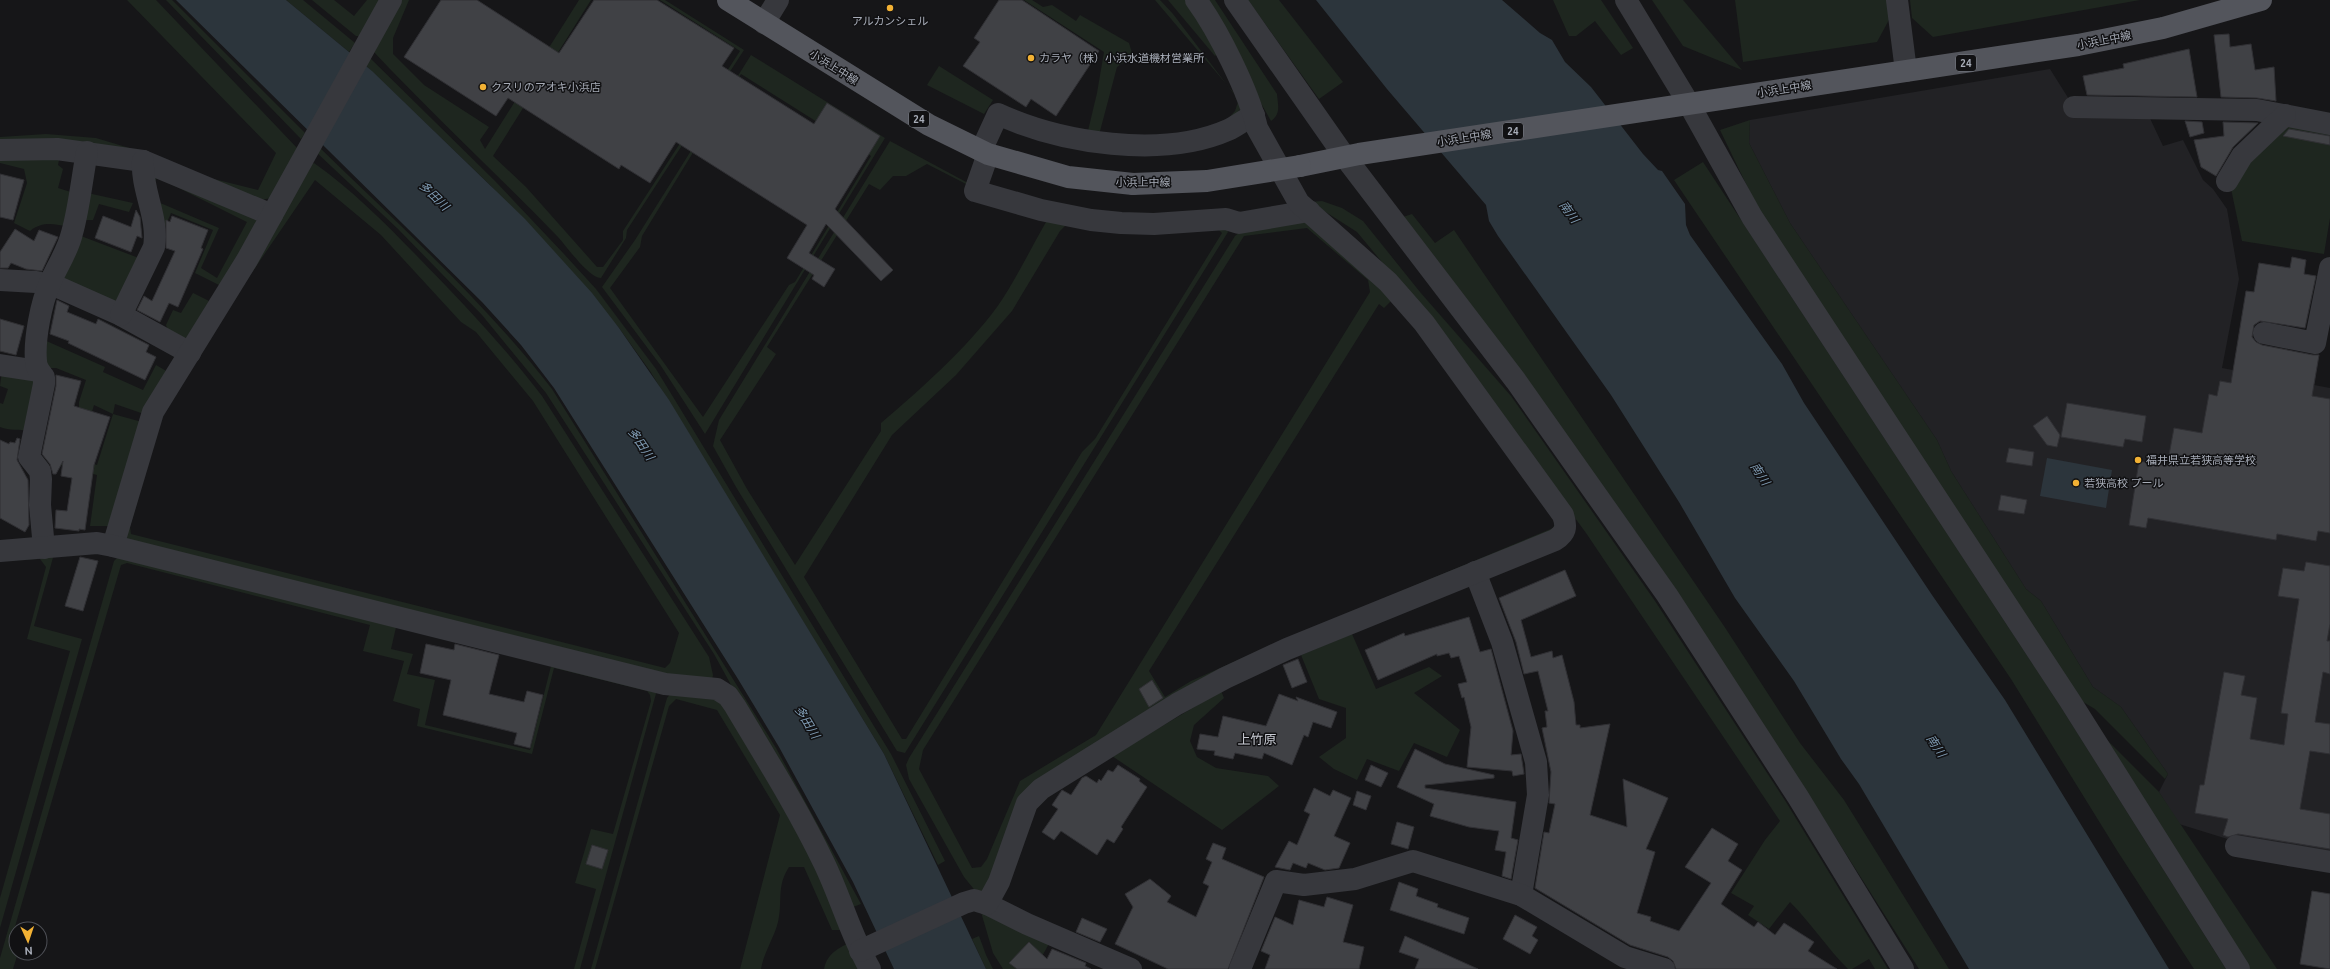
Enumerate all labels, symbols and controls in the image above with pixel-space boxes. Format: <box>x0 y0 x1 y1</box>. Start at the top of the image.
marker: アルカンシェル <box>885 3 895 13</box>
place label: アルカンシェル <box>852 15 928 27</box>
street label: 小浜上中線 <box>2076 29 2132 51</box>
street label: 小浜上中線 <box>807 47 861 87</box>
place label: カラヤ（株）小浜水道機材営業所 <box>1039 52 1205 64</box>
marker: カラヤ（株）小浜水道機材営業所 <box>1026 53 1036 63</box>
road number: 24 <box>1956 55 1976 71</box>
street label: 小浜上中線 <box>1756 79 1812 99</box>
place label: クスリのアオキ小浜店 <box>491 81 601 93</box>
marker: クスリのアオキ小浜店 <box>478 82 488 92</box>
road number: 24 <box>909 111 929 127</box>
road number: 24 <box>1503 123 1523 139</box>
street label: 小浜上中線 <box>1436 128 1492 148</box>
street label: 小浜上中線 <box>1116 176 1171 188</box>
water label: 多田川 <box>417 178 453 214</box>
water label: 南川 <box>1557 198 1583 227</box>
water label: 多田川 <box>626 425 658 464</box>
place label: 福井県立若狭高等学校 <box>2146 454 2256 466</box>
marker: 福井県立若狭高等学校 <box>2133 455 2143 465</box>
water label: 南川 <box>1748 460 1773 489</box>
place label: 若狭高校 プール <box>2084 477 2164 489</box>
marker: 若狭高校 プール <box>2071 478 2081 488</box>
water label: 多田川 <box>793 703 823 742</box>
district label: 上竹原 <box>1237 732 1277 746</box>
water label: 南川 <box>1924 732 1949 761</box>
north arrow <box>8 921 48 961</box>
text: N <box>24 945 33 957</box>

